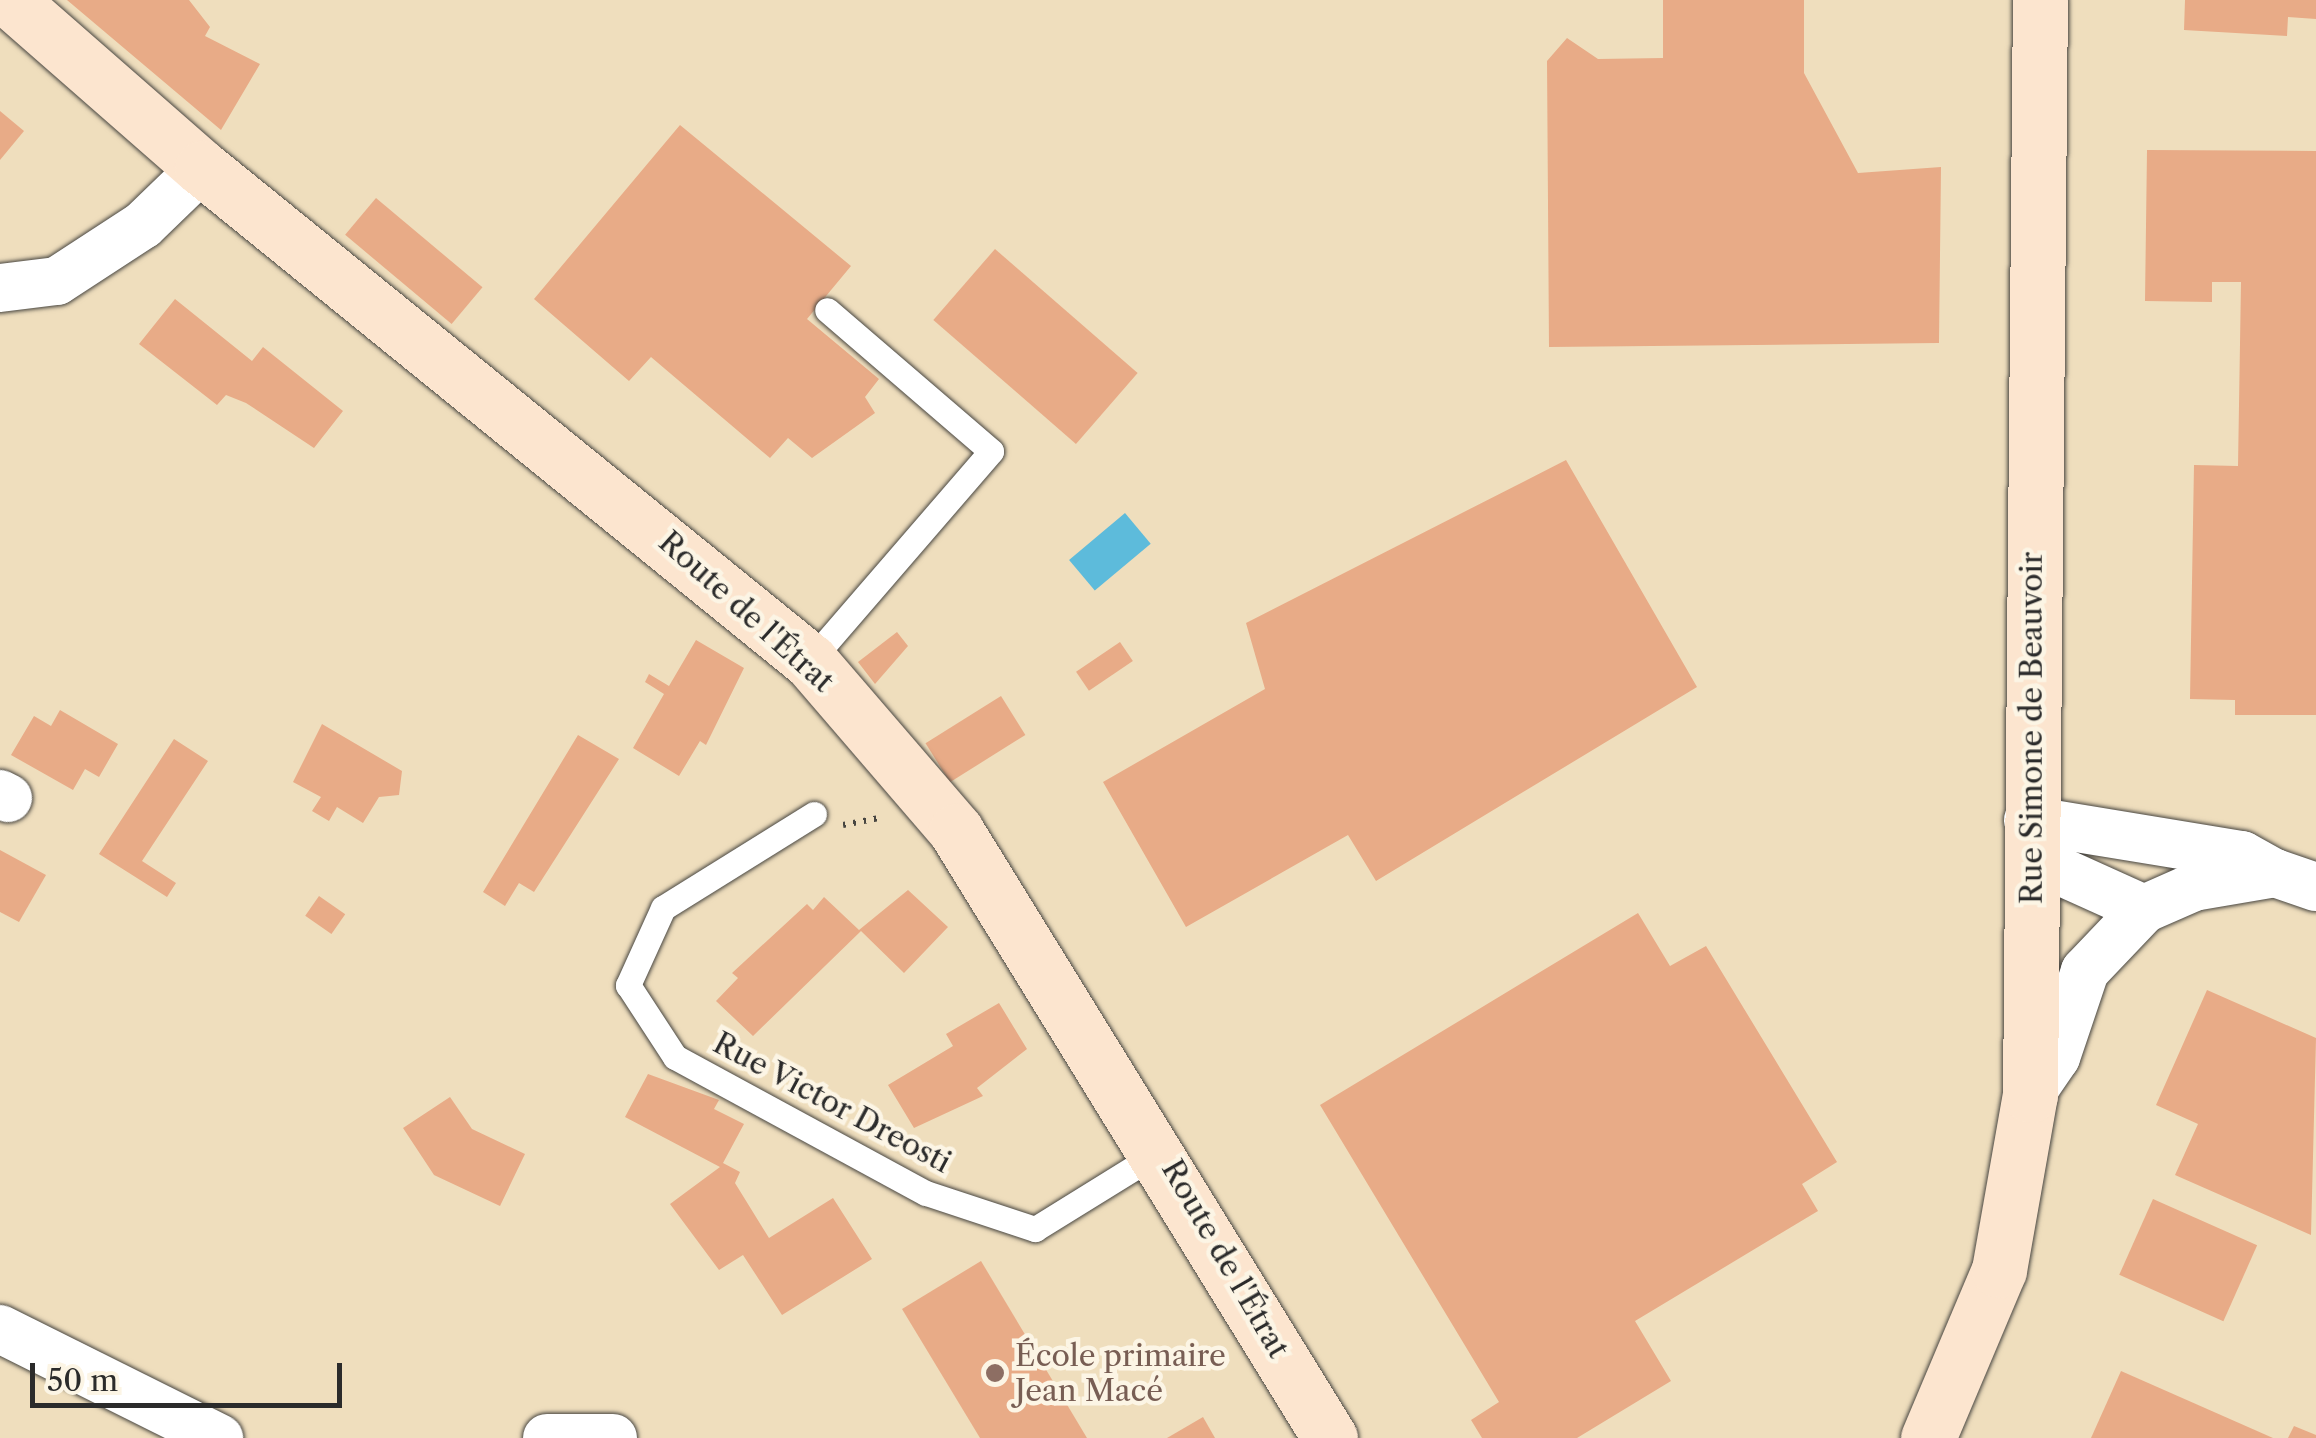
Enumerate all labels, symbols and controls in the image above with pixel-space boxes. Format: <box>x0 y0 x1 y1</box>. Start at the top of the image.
street label: Route de l'Étrat <box>651 524 841 700</box>
street label: Rue Simone de Beauvoir <box>2014 552 2050 904</box>
street label: Rue Victor Dreosti <box>706 1025 958 1181</box>
street label: Route de l'Étrat <box>1154 1154 1296 1364</box>
place label: École primaire Jean Macé <box>1015 1338 1226 1408</box>
scale bar <box>35 1343 348 1405</box>
text: 50 m <box>47 1362 118 1399</box>
marker: École primaire Jean Macé <box>984 1362 1006 1384</box>

